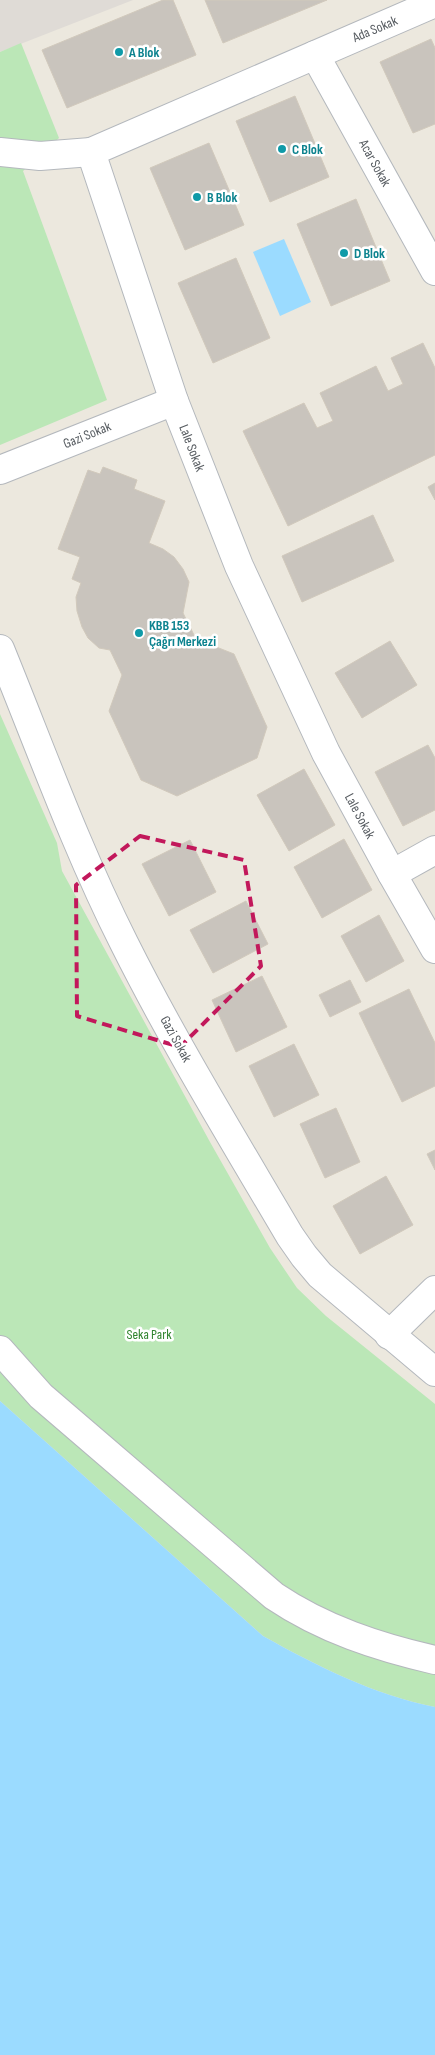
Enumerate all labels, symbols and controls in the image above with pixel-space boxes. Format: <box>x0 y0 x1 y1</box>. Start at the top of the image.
street label: Ada Sokak <box>349 12 401 46</box>
place label: A Blok <box>128 44 159 61</box>
marker: A Blok <box>113 46 125 58</box>
street label: Acar Sokak <box>355 136 395 190</box>
place label: C Blok <box>292 141 323 158</box>
marker: C Blok <box>276 143 288 155</box>
place label: B Blok <box>207 189 237 206</box>
marker: B Blok <box>191 191 203 203</box>
place label: D Blok <box>354 245 385 262</box>
marker: D Blok <box>338 247 350 259</box>
street label: Gazi Sokak <box>61 418 114 452</box>
street label: Lale Sokak <box>175 422 209 474</box>
place label: KBB 153 Çağrı Merkezi <box>149 617 216 650</box>
marker: KBB 153 Çağrı Merkezi <box>133 627 145 639</box>
street label: Lale Sokak <box>341 790 379 842</box>
street label: Gazi Sokak <box>156 1013 196 1066</box>
park label: Seka Park <box>126 1326 172 1343</box>

